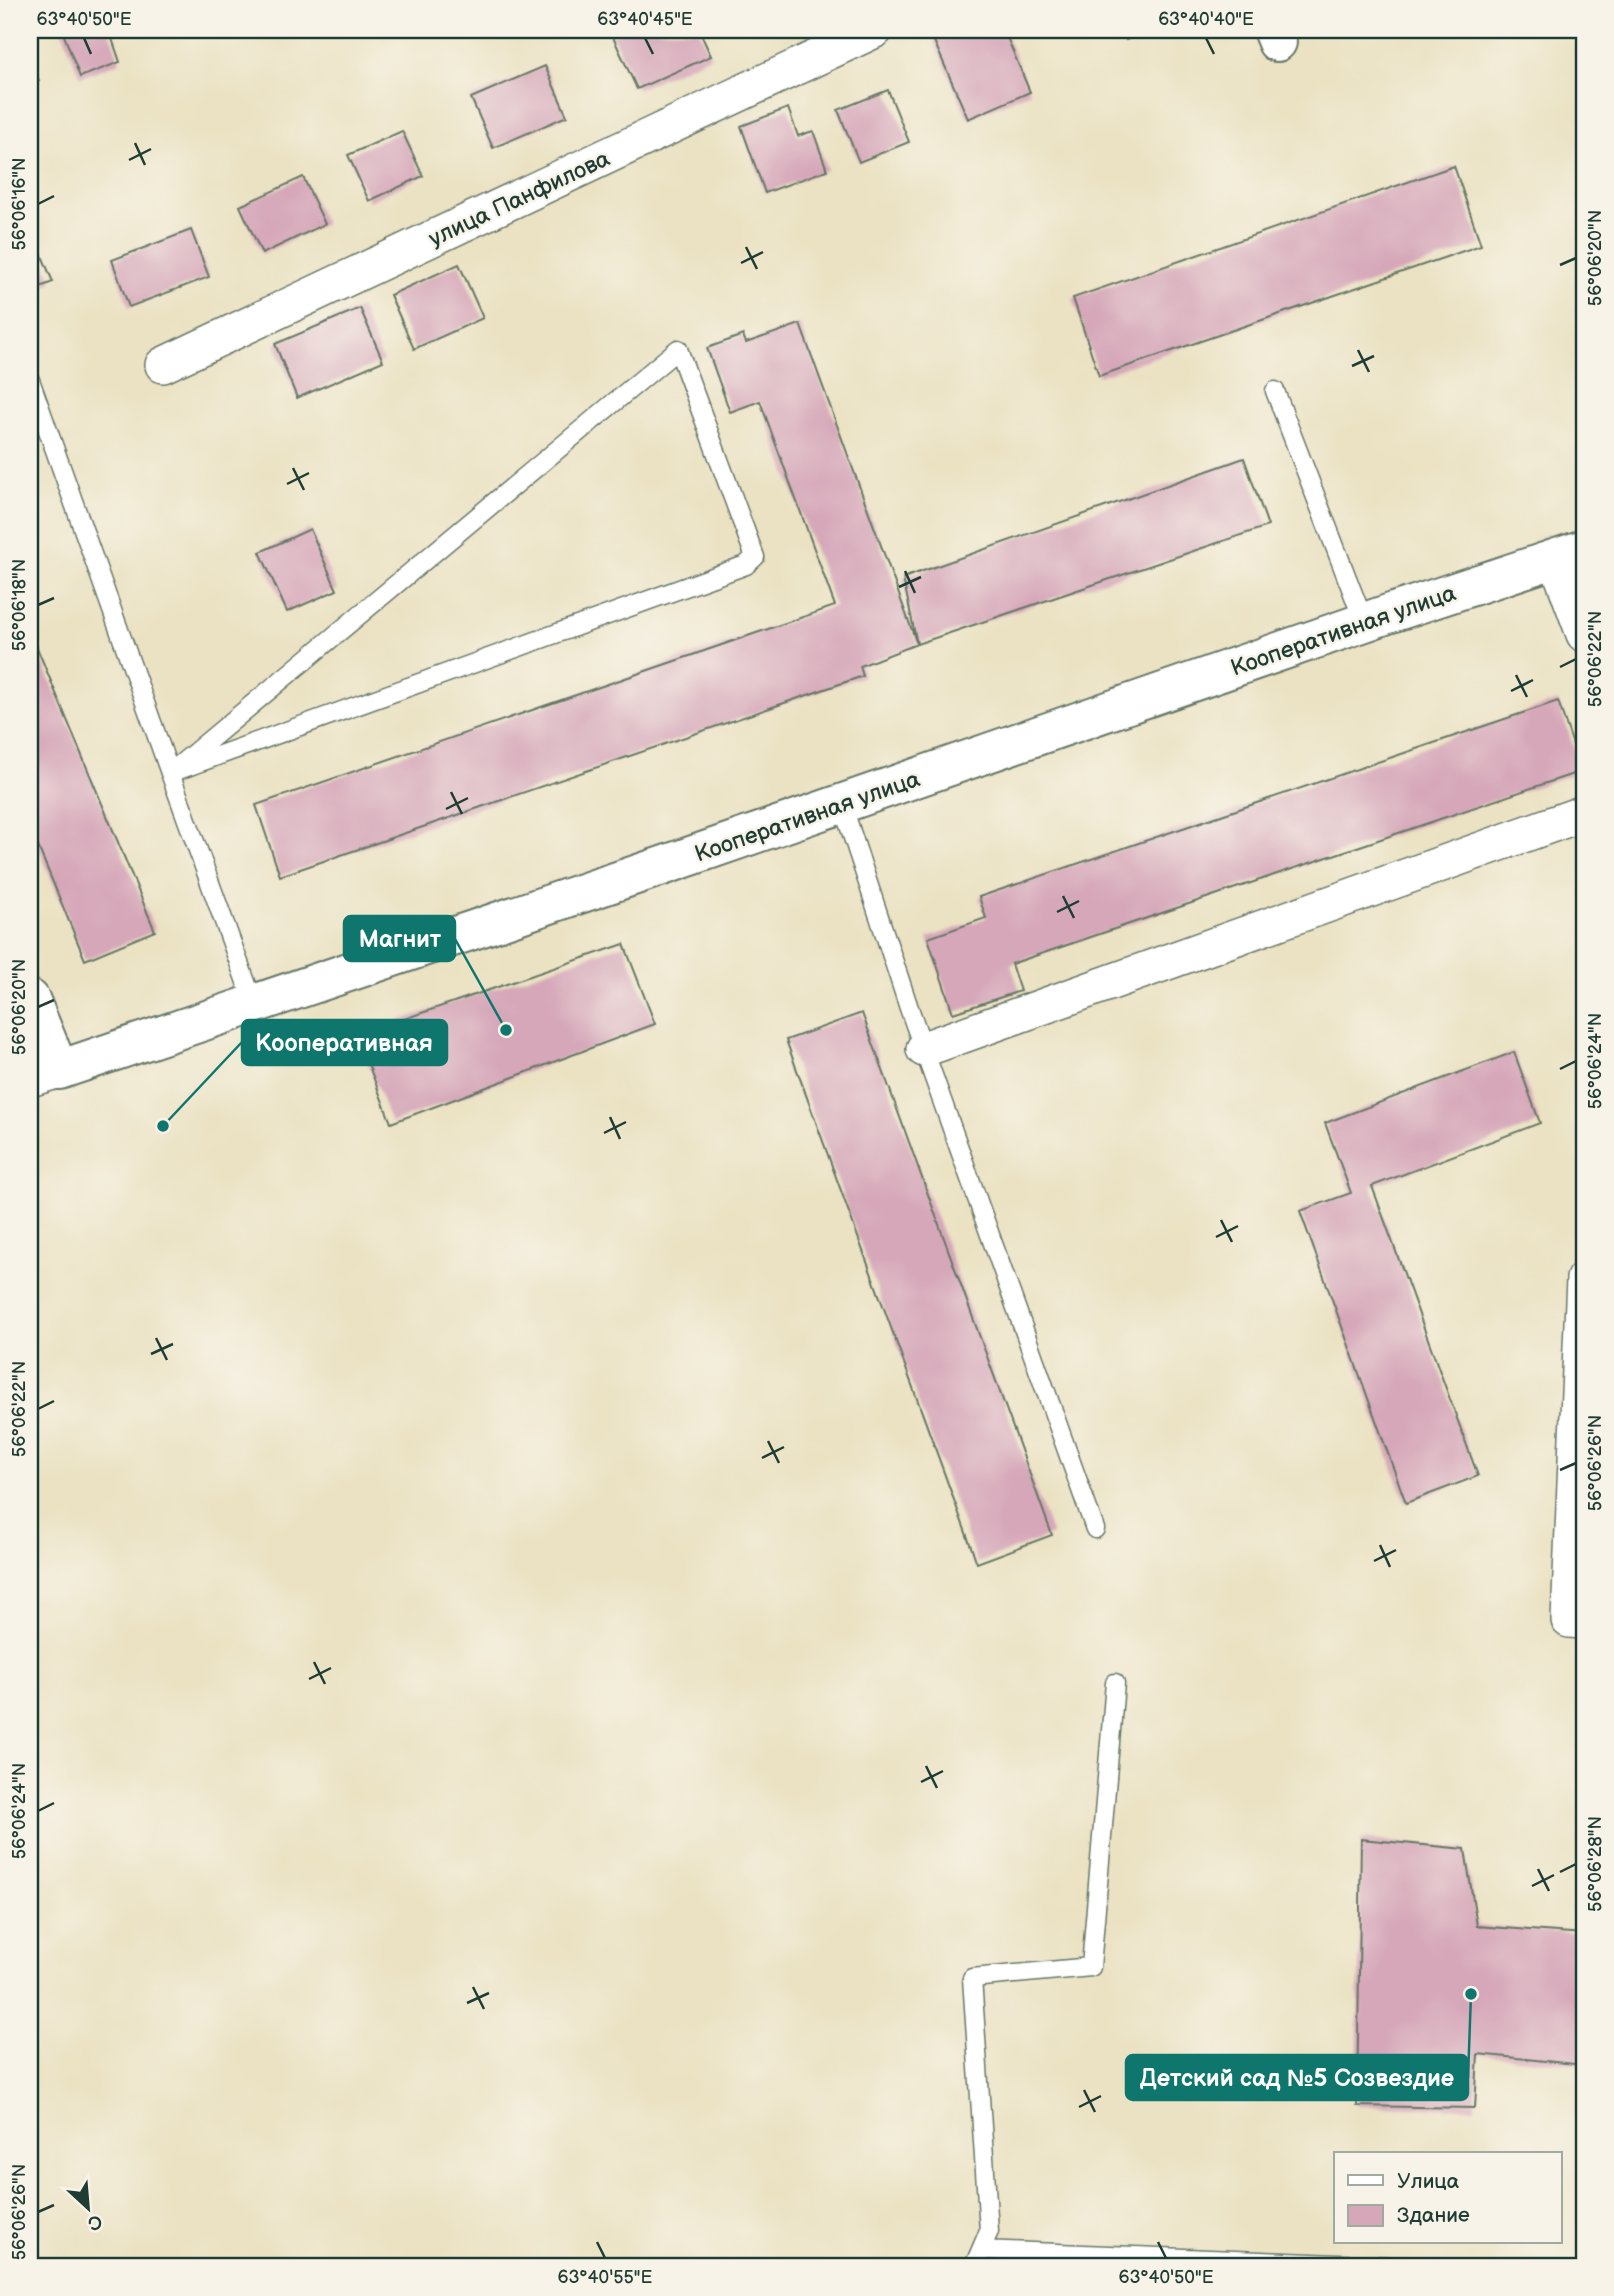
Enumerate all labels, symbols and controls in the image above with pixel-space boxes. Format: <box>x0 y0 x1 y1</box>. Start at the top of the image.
text: 63°40'50"E <box>36 9 132 30</box>
text: 63°40'45"E <box>597 9 693 30</box>
text: 63°40'40"E <box>1158 9 1254 30</box>
street label: улица Панфилова <box>424 145 615 253</box>
text: 56°06'16"N <box>9 157 30 251</box>
text: 56°06'20"N <box>1585 210 1606 306</box>
text: 56°06'18"N <box>9 559 30 651</box>
street label: Кооперативная улица <box>1227 579 1460 683</box>
text: 56°06'22"N <box>1585 611 1606 707</box>
street label: Кооперативная улица <box>691 765 924 869</box>
callout: Магнит <box>344 916 455 961</box>
text: Магнит <box>359 925 442 954</box>
text: 56°06'20"N <box>9 959 30 1055</box>
text: 56°06'24"N <box>1585 1013 1606 1109</box>
callout: Кооперативная <box>242 1020 447 1065</box>
text: Кооперативная <box>255 1029 433 1058</box>
text: 56°06'22"N <box>9 1361 30 1457</box>
text: 56°06'26"N <box>1585 1415 1606 1511</box>
text: 56°06'24"N <box>9 1763 30 1859</box>
text: 56°06'28"N <box>1585 1816 1606 1912</box>
callout: Детский сад №5 Созвездие <box>1126 2055 1468 2100</box>
text: Детский сад №5 Созвездие <box>1140 2064 1454 2093</box>
legend <box>1334 2152 1562 2244</box>
text: 56°06'26"N <box>9 2164 30 2260</box>
text: Улица <box>1397 2169 1460 2194</box>
north arrow <box>52 2174 122 2244</box>
text: Здание <box>1397 2203 1470 2228</box>
text: С <box>84 2209 106 2235</box>
text: 63°40'55"E <box>558 2267 653 2288</box>
text: 63°40'50"E <box>1118 2267 1214 2288</box>

